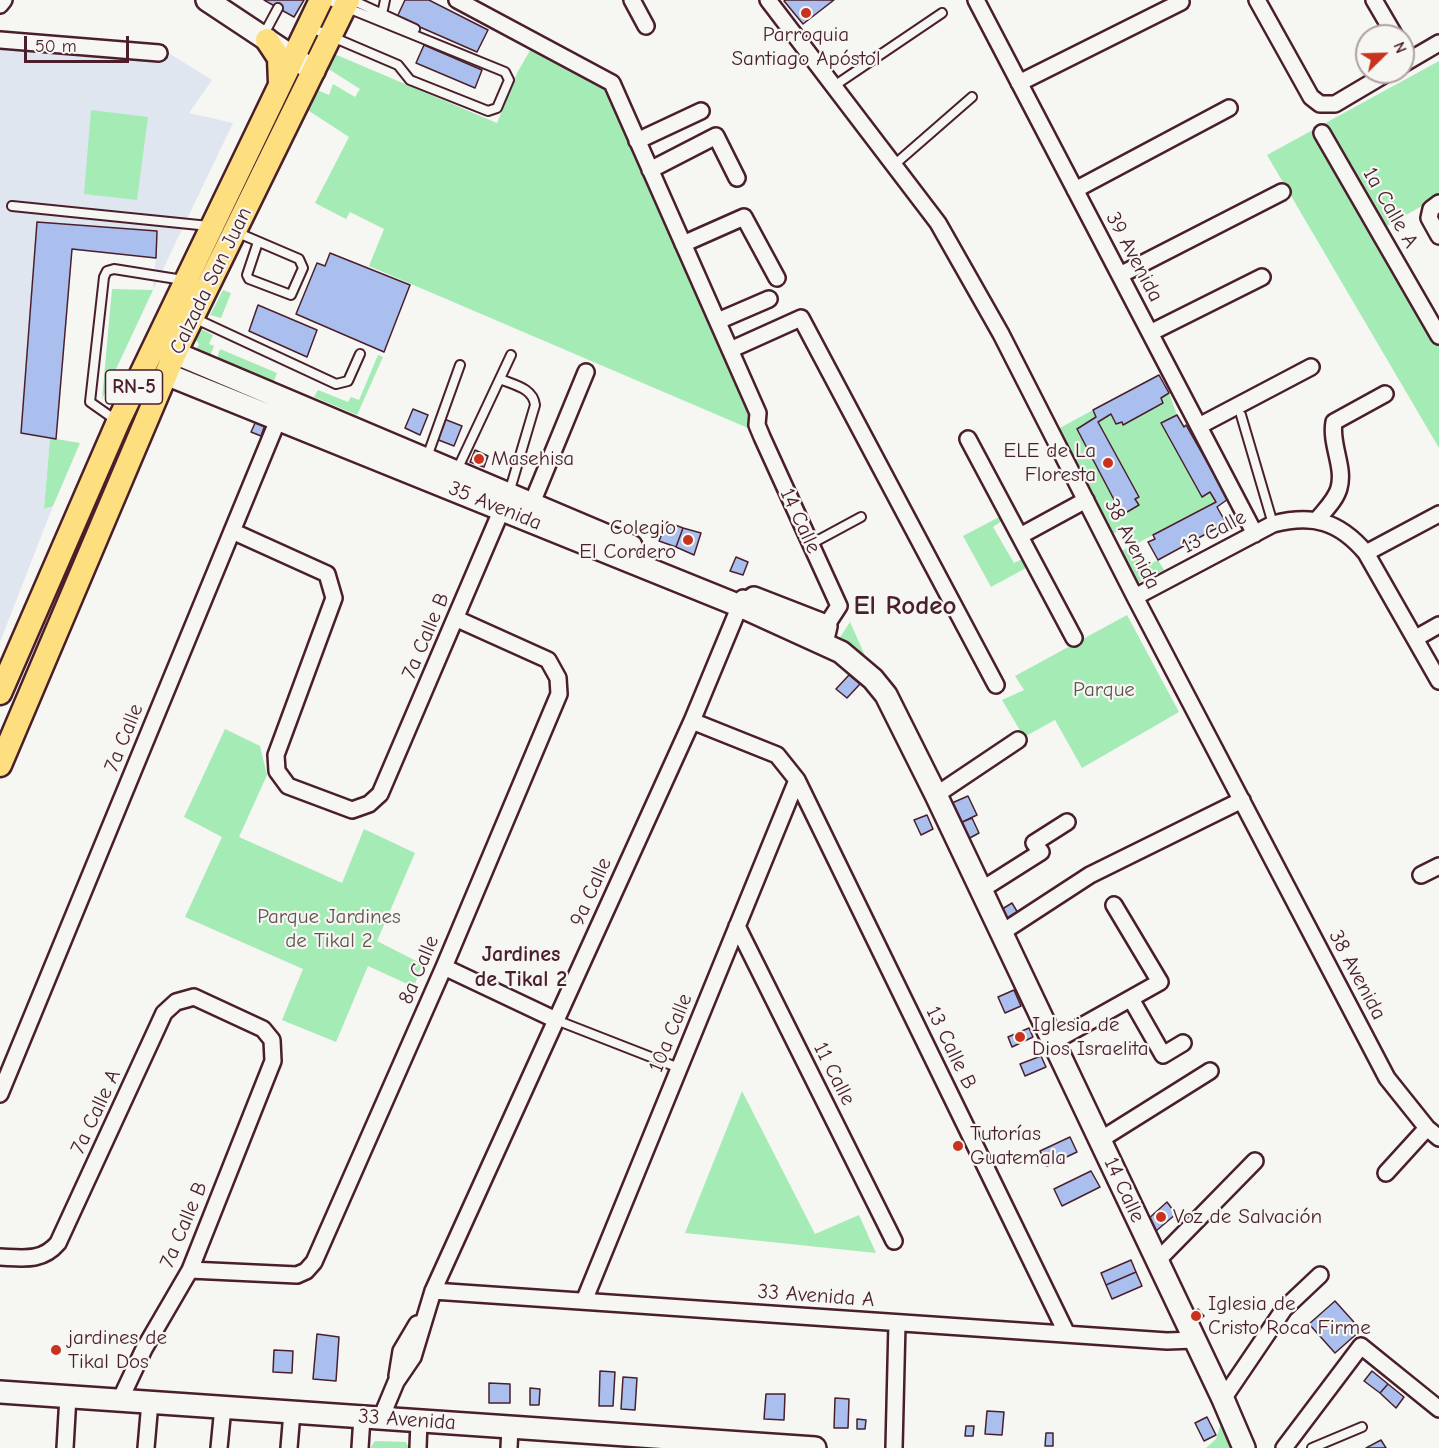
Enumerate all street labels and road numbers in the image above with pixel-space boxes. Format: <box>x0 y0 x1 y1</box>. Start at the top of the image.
street label: 1a Calle A <box>1357 163 1423 253</box>
street label: Calzada San Juan <box>164 203 258 359</box>
street label: 39 Avenida <box>1100 208 1168 306</box>
road number: RN-5 <box>106 370 162 404</box>
street label: 35 Avenida <box>445 476 545 536</box>
street label: 14 Calle <box>774 484 826 558</box>
street label: 38 Avenida <box>1099 495 1165 593</box>
street label: 13 Calle <box>1177 505 1251 559</box>
street label: 7a Calle B <box>397 589 455 683</box>
street label: 7a Calle <box>99 700 149 776</box>
street label: 9a Calle <box>565 854 617 930</box>
street label: 38 Avenida <box>1323 926 1391 1024</box>
street label: 8a Calle <box>393 932 445 1008</box>
street label: 10a Calle <box>644 990 698 1076</box>
street label: 13 Calle B <box>920 1002 982 1094</box>
street label: 11 Calle <box>808 1038 860 1110</box>
street label: 7a Calle A <box>65 1066 127 1158</box>
street label: 14 Calle <box>1098 1153 1150 1227</box>
street label: 7a Calle B <box>155 1178 213 1272</box>
street label: 33 Avenida A <box>757 1279 875 1313</box>
street label: 33 Avenida <box>357 1404 457 1436</box>

